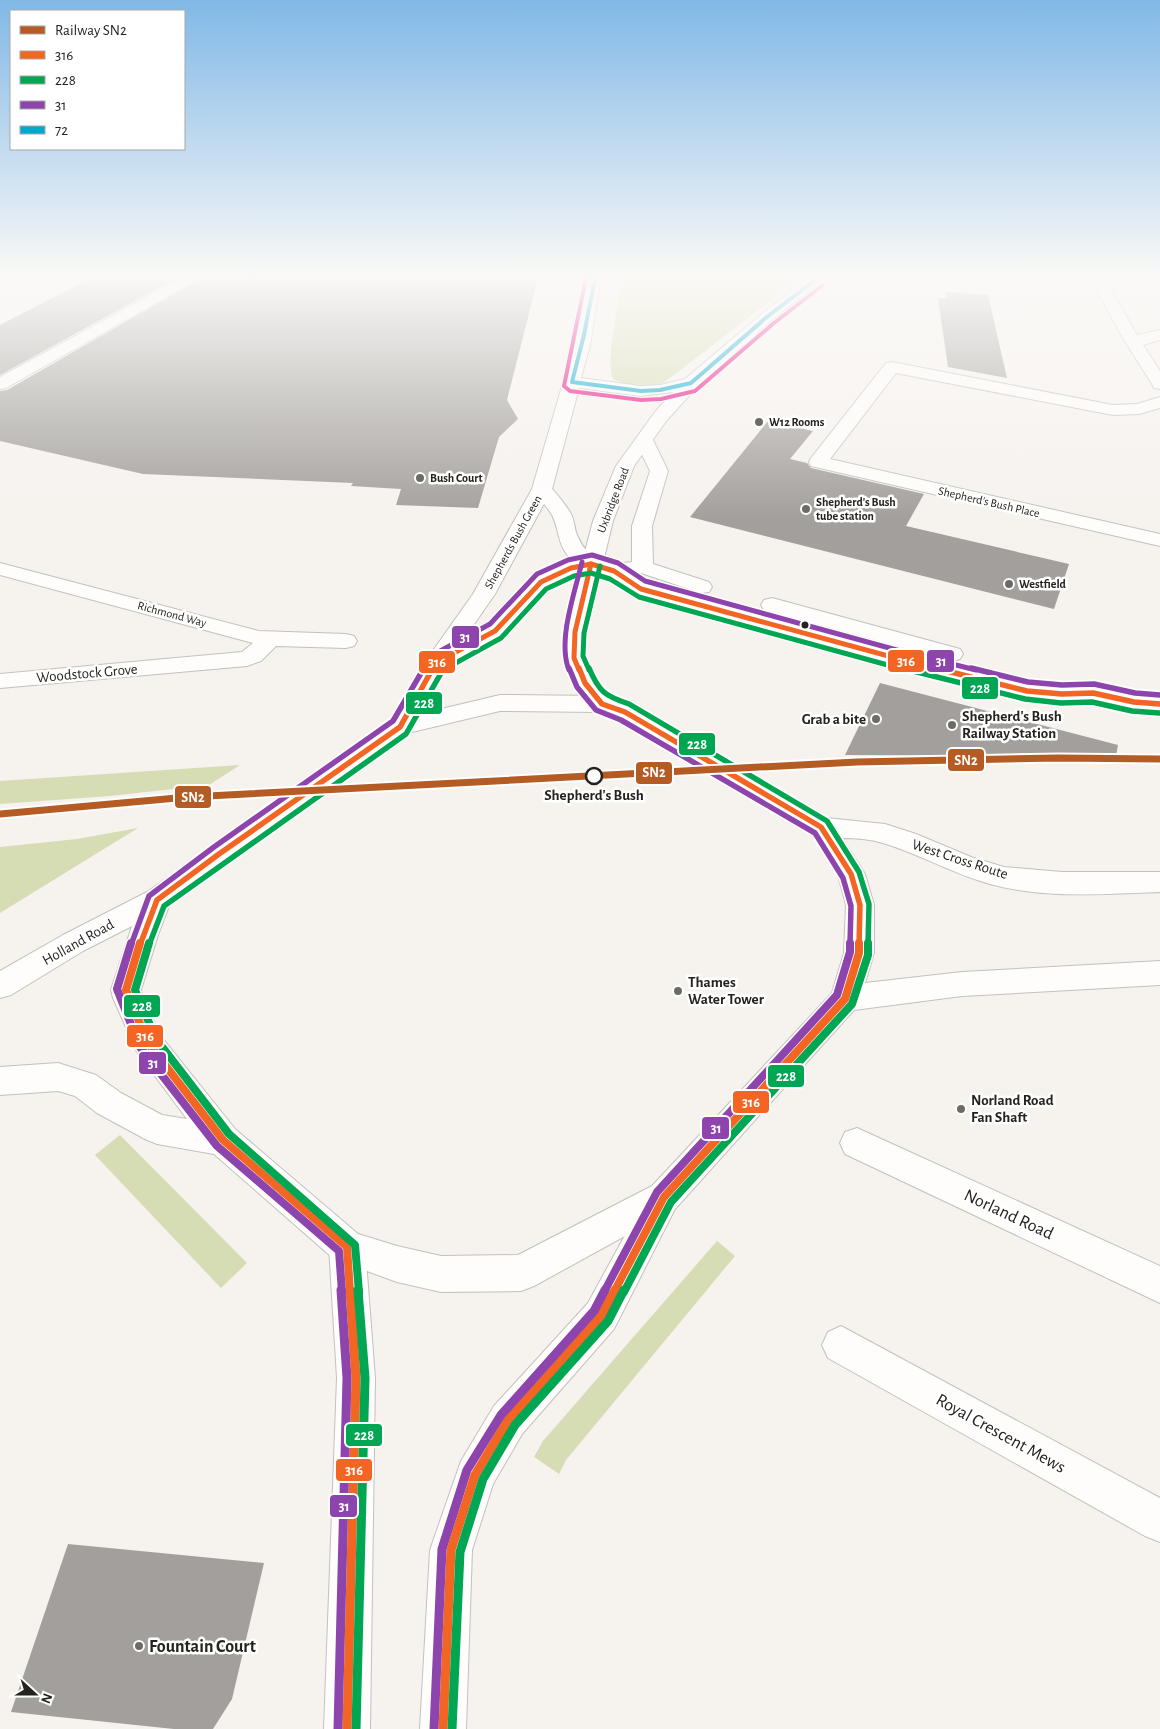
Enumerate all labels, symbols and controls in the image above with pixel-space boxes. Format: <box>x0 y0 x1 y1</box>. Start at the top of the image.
legend <box>10 10 185 150</box>
text: Railway SN2 <box>55 23 127 38</box>
text: 316 <box>55 48 73 63</box>
text: 228 <box>55 73 76 88</box>
text: 31 <box>55 98 66 113</box>
text: 72 <box>55 123 68 138</box>
marker: W12 Rooms <box>753 416 765 428</box>
place label: W12 Rooms <box>769 416 825 428</box>
street label: Uxbridge Road <box>595 466 631 534</box>
marker: Bush Court <box>414 472 426 484</box>
place label: Bush Court <box>430 472 482 484</box>
street label: Shepherd's Bush Place <box>937 484 1041 520</box>
street label: Shepherds Bush Green <box>482 493 544 591</box>
place label: Shepherd's Bush tube station <box>816 496 896 522</box>
marker: Shepherd's Bush tube station <box>800 503 812 515</box>
marker: Westfield <box>1003 578 1015 590</box>
place label: Westfield <box>1019 578 1067 590</box>
street label: Richmond Way <box>136 599 208 630</box>
unlabelled marker <box>800 620 810 630</box>
line badge: 31 <box>451 625 480 649</box>
text: 31 <box>459 631 471 645</box>
line badge: 316 <box>887 649 925 673</box>
line badge: 31 <box>926 649 955 673</box>
line badge: 316 <box>418 650 456 674</box>
text: 316 <box>897 655 915 669</box>
text: 31 <box>935 655 947 669</box>
text: 316 <box>428 656 446 670</box>
street label: Woodstock Grove <box>36 662 138 685</box>
line badge: 228 <box>961 676 999 700</box>
text: 228 <box>970 682 990 696</box>
line badge: 228 <box>405 691 443 715</box>
text: 228 <box>414 697 434 711</box>
place label: Shepherd's Bush Railway Station <box>962 709 1062 741</box>
place label: Grab a bite <box>802 712 866 727</box>
marker: Grab a bite <box>870 713 882 725</box>
marker: Shepherd's Bush Railway Station <box>946 719 958 731</box>
line badge: 228 <box>678 732 716 756</box>
text: 228 <box>687 738 707 752</box>
line badge: SN2 <box>947 748 985 772</box>
text: SN2 <box>954 754 978 768</box>
line badge: SN2 <box>635 761 673 785</box>
text: SN2 <box>642 766 666 780</box>
marker: Shepherd's Bush <box>585 767 603 785</box>
line badge: SN2 <box>174 785 212 809</box>
place label: Shepherd's Bush <box>544 788 644 803</box>
text: SN2 <box>181 791 205 805</box>
street label: West Cross Route <box>910 837 1010 882</box>
street label: Holland Road <box>40 917 117 968</box>
place label: Thames Water Tower <box>688 975 765 1007</box>
marker: Thames Water Tower <box>672 985 684 997</box>
line badge: 228 <box>123 994 161 1018</box>
text: 228 <box>132 1000 152 1014</box>
line badge: 316 <box>126 1024 164 1048</box>
text: 316 <box>136 1030 154 1044</box>
line badge: 31 <box>138 1051 167 1075</box>
text: 31 <box>147 1057 159 1071</box>
line badge: 228 <box>767 1064 805 1088</box>
text: 228 <box>776 1070 796 1084</box>
line badge: 316 <box>732 1090 770 1114</box>
place label: Norland Road Fan Shaft <box>971 1093 1054 1125</box>
text: 316 <box>742 1096 760 1110</box>
marker: Norland Road Fan Shaft <box>955 1103 967 1115</box>
line badge: 31 <box>701 1116 730 1140</box>
text: 31 <box>710 1122 722 1136</box>
street label: Norland Road <box>961 1186 1056 1243</box>
street label: Royal Crescent Mews <box>933 1391 1068 1477</box>
line badge: 228 <box>345 1423 383 1447</box>
text: 228 <box>354 1429 374 1443</box>
line badge: 316 <box>335 1458 373 1482</box>
text: 316 <box>345 1464 363 1478</box>
line badge: 31 <box>329 1494 358 1518</box>
text: 31 <box>338 1500 350 1514</box>
place label: Fountain Court <box>149 1638 256 1656</box>
marker: Fountain Court <box>133 1640 145 1652</box>
north arrow <box>10 1669 60 1719</box>
text: N <box>38 1691 54 1705</box>

